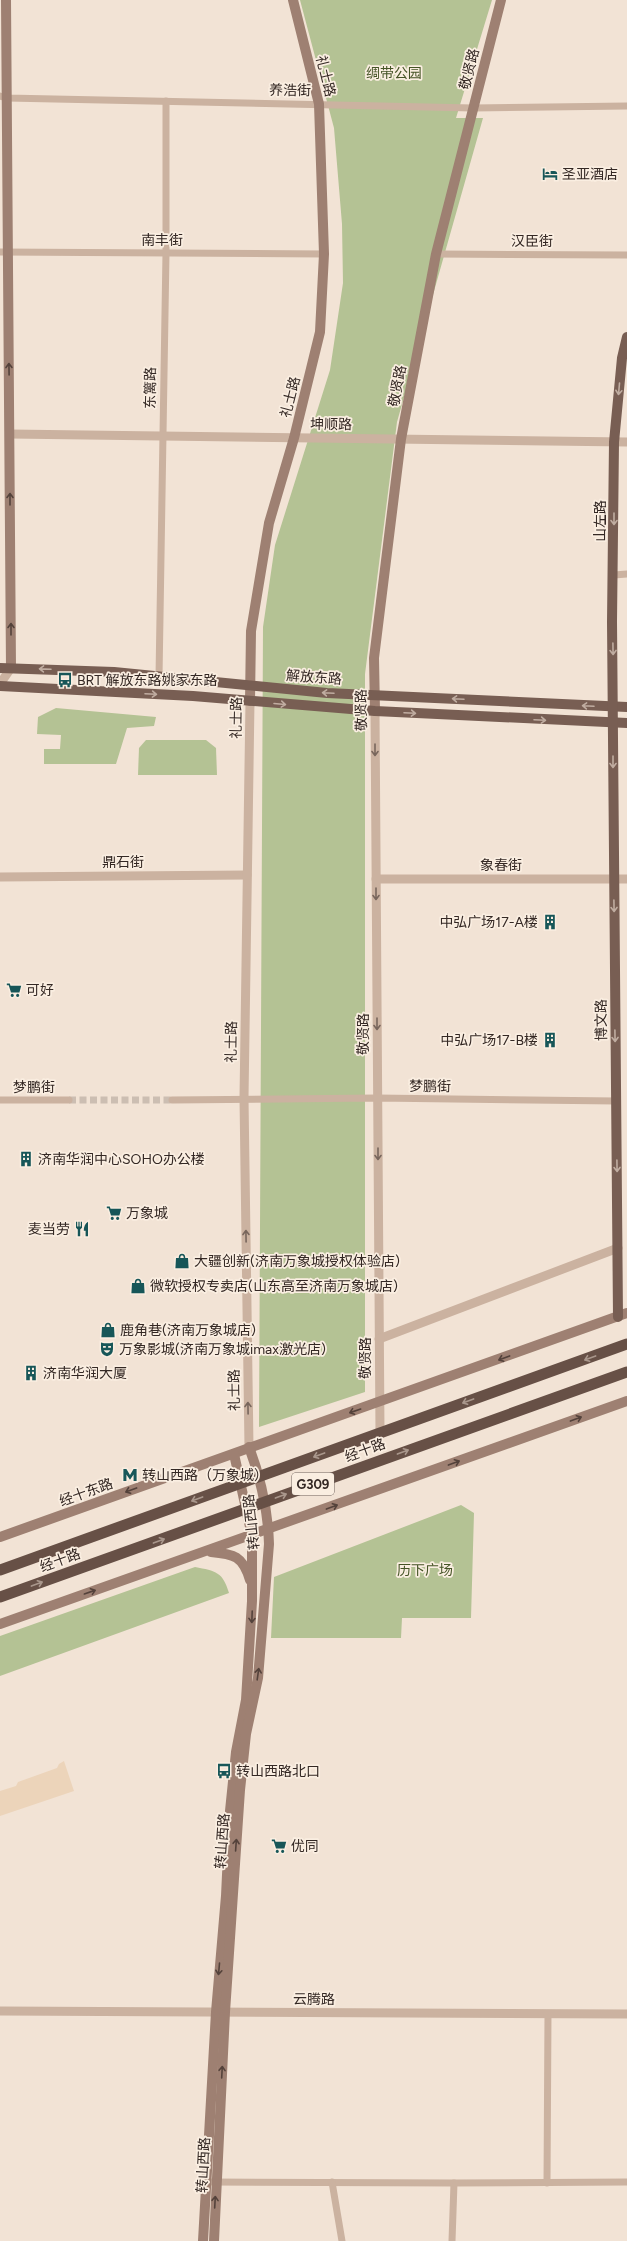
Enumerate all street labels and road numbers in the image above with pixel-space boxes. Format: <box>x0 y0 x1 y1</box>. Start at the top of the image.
street label: 敬贤路 <box>456 47 483 92</box>
street label: 礼士路 <box>312 54 339 99</box>
street label: 养浩街 <box>269 82 311 99</box>
street label: 南丰街 <box>141 232 183 249</box>
street label: 汉臣街 <box>511 233 553 250</box>
street label: 敬贤路 <box>385 364 410 408</box>
street label: 东篱路 <box>142 367 159 409</box>
street label: 礼士路 <box>277 375 304 420</box>
street label: 坤顺路 <box>310 416 352 433</box>
street label: 山左路 <box>592 500 609 542</box>
street label: 解放东路 <box>285 667 342 688</box>
street label: 敬贤路 <box>353 689 370 731</box>
street label: 礼士路 <box>228 697 245 739</box>
street label: 鼎石街 <box>102 854 144 871</box>
street label: 象春街 <box>480 857 522 874</box>
street label: 博文路 <box>593 999 610 1041</box>
street label: 敬贤路 <box>355 1013 372 1055</box>
street label: 礼士路 <box>223 1021 240 1063</box>
street label: 梦鹏街 <box>409 1078 451 1095</box>
street label: 梦鹏街 <box>13 1079 55 1096</box>
street label: 敬贤路 <box>357 1337 374 1379</box>
street label: 礼士路 <box>226 1369 243 1411</box>
street label: 经十路 <box>343 1435 388 1466</box>
road number: G309 <box>292 1473 334 1495</box>
street label: 经十东路 <box>57 1475 115 1510</box>
street label: 转山西路 <box>240 1493 263 1551</box>
street label: 经十路 <box>38 1545 83 1576</box>
street label: 转山西路 <box>212 1813 233 1870</box>
street label: 云腾路 <box>293 1991 335 2008</box>
street label: 转山西路 <box>194 2137 213 2193</box>

